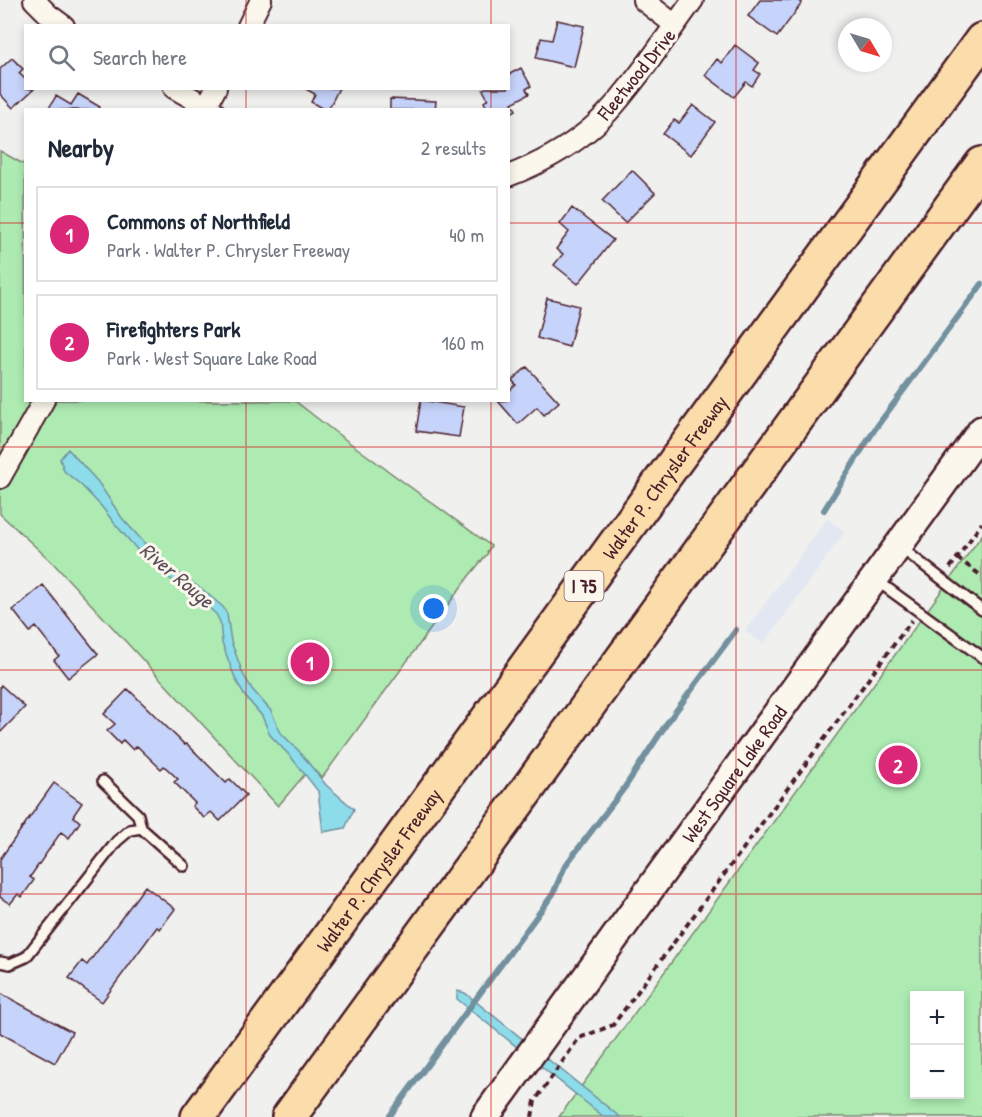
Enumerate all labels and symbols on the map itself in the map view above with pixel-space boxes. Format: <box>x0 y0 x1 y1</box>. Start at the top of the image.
north arrow <box>838 18 892 72</box>
street label: Fleetwood Drive <box>590 22 681 126</box>
street label: Walter P. Chrysler Freeway <box>595 389 733 564</box>
water label: River Rouge <box>134 536 221 615</box>
road number: I 75 <box>564 571 604 601</box>
your location <box>419 594 448 623</box>
pin: 1 <box>290 640 330 684</box>
street label: West Square Lake Road <box>675 699 792 847</box>
pin: 2 <box>878 742 918 788</box>
street label: Walter P. Chrysler Freeway <box>309 782 447 957</box>

